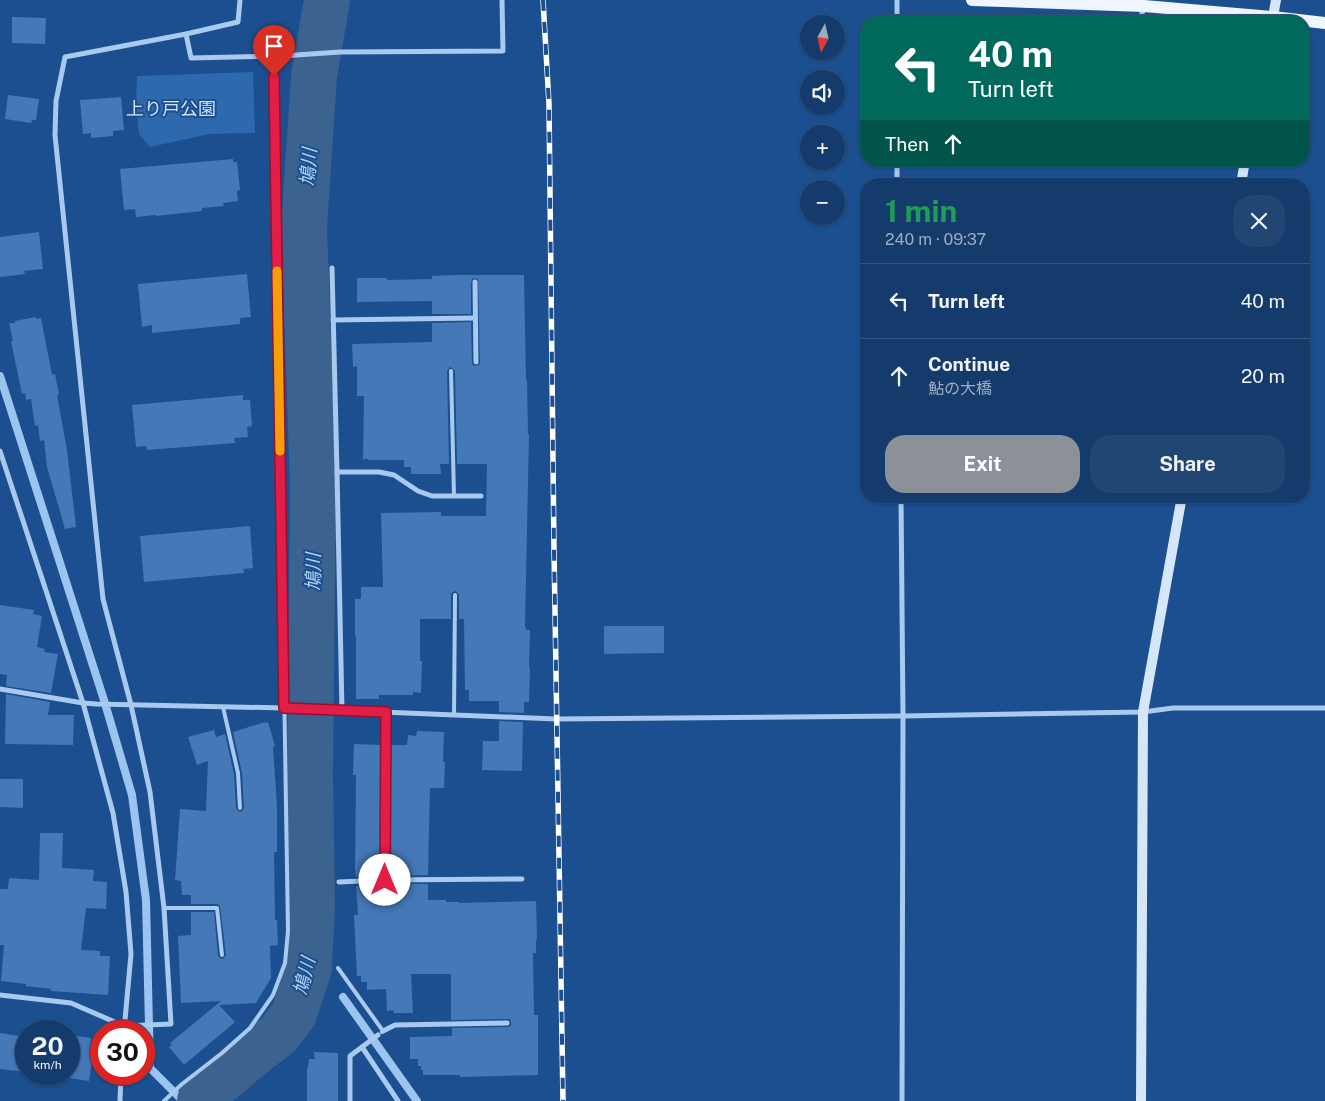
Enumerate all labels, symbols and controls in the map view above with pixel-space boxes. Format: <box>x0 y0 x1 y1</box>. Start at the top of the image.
north arrow <box>800 15 845 60</box>
map controls <box>800 15 845 225</box>
pin <box>253 25 295 76</box>
icon: arrive <box>260 32 288 60</box>
text: 40 m <box>968 34 1053 75</box>
icon: left <box>885 35 950 100</box>
button: sound <box>800 70 845 115</box>
text: Turn left <box>968 76 1054 102</box>
park label: 上り戸公園 <box>126 98 216 119</box>
button: + <box>800 125 845 170</box>
icon: ahead <box>939 130 967 158</box>
text: Then <box>885 133 929 155</box>
water label: 鳩川 <box>296 145 320 187</box>
button: − <box>800 180 845 225</box>
text: 1 min <box>885 193 957 229</box>
button: close <box>1233 195 1285 247</box>
text: 240 m · 09:37 <box>885 230 986 249</box>
icon: left <box>885 287 913 315</box>
text: Turn left <box>928 290 1005 312</box>
text: 40 m <box>1240 290 1285 312</box>
text: Continue <box>928 353 1010 375</box>
icon: ahead <box>885 362 913 390</box>
text: 20 m <box>1241 365 1285 387</box>
text: 鮎の大橋 <box>928 379 992 398</box>
button: Exit <box>885 435 1080 493</box>
button: Share <box>1090 435 1285 493</box>
water label: 鳩川 <box>302 551 324 591</box>
position arrow <box>358 853 410 905</box>
water label: 鳩川 <box>289 953 319 997</box>
speed limit sign: 30 <box>90 1020 155 1085</box>
text: 20 <box>32 1031 64 1061</box>
text: km/h <box>33 1058 62 1072</box>

